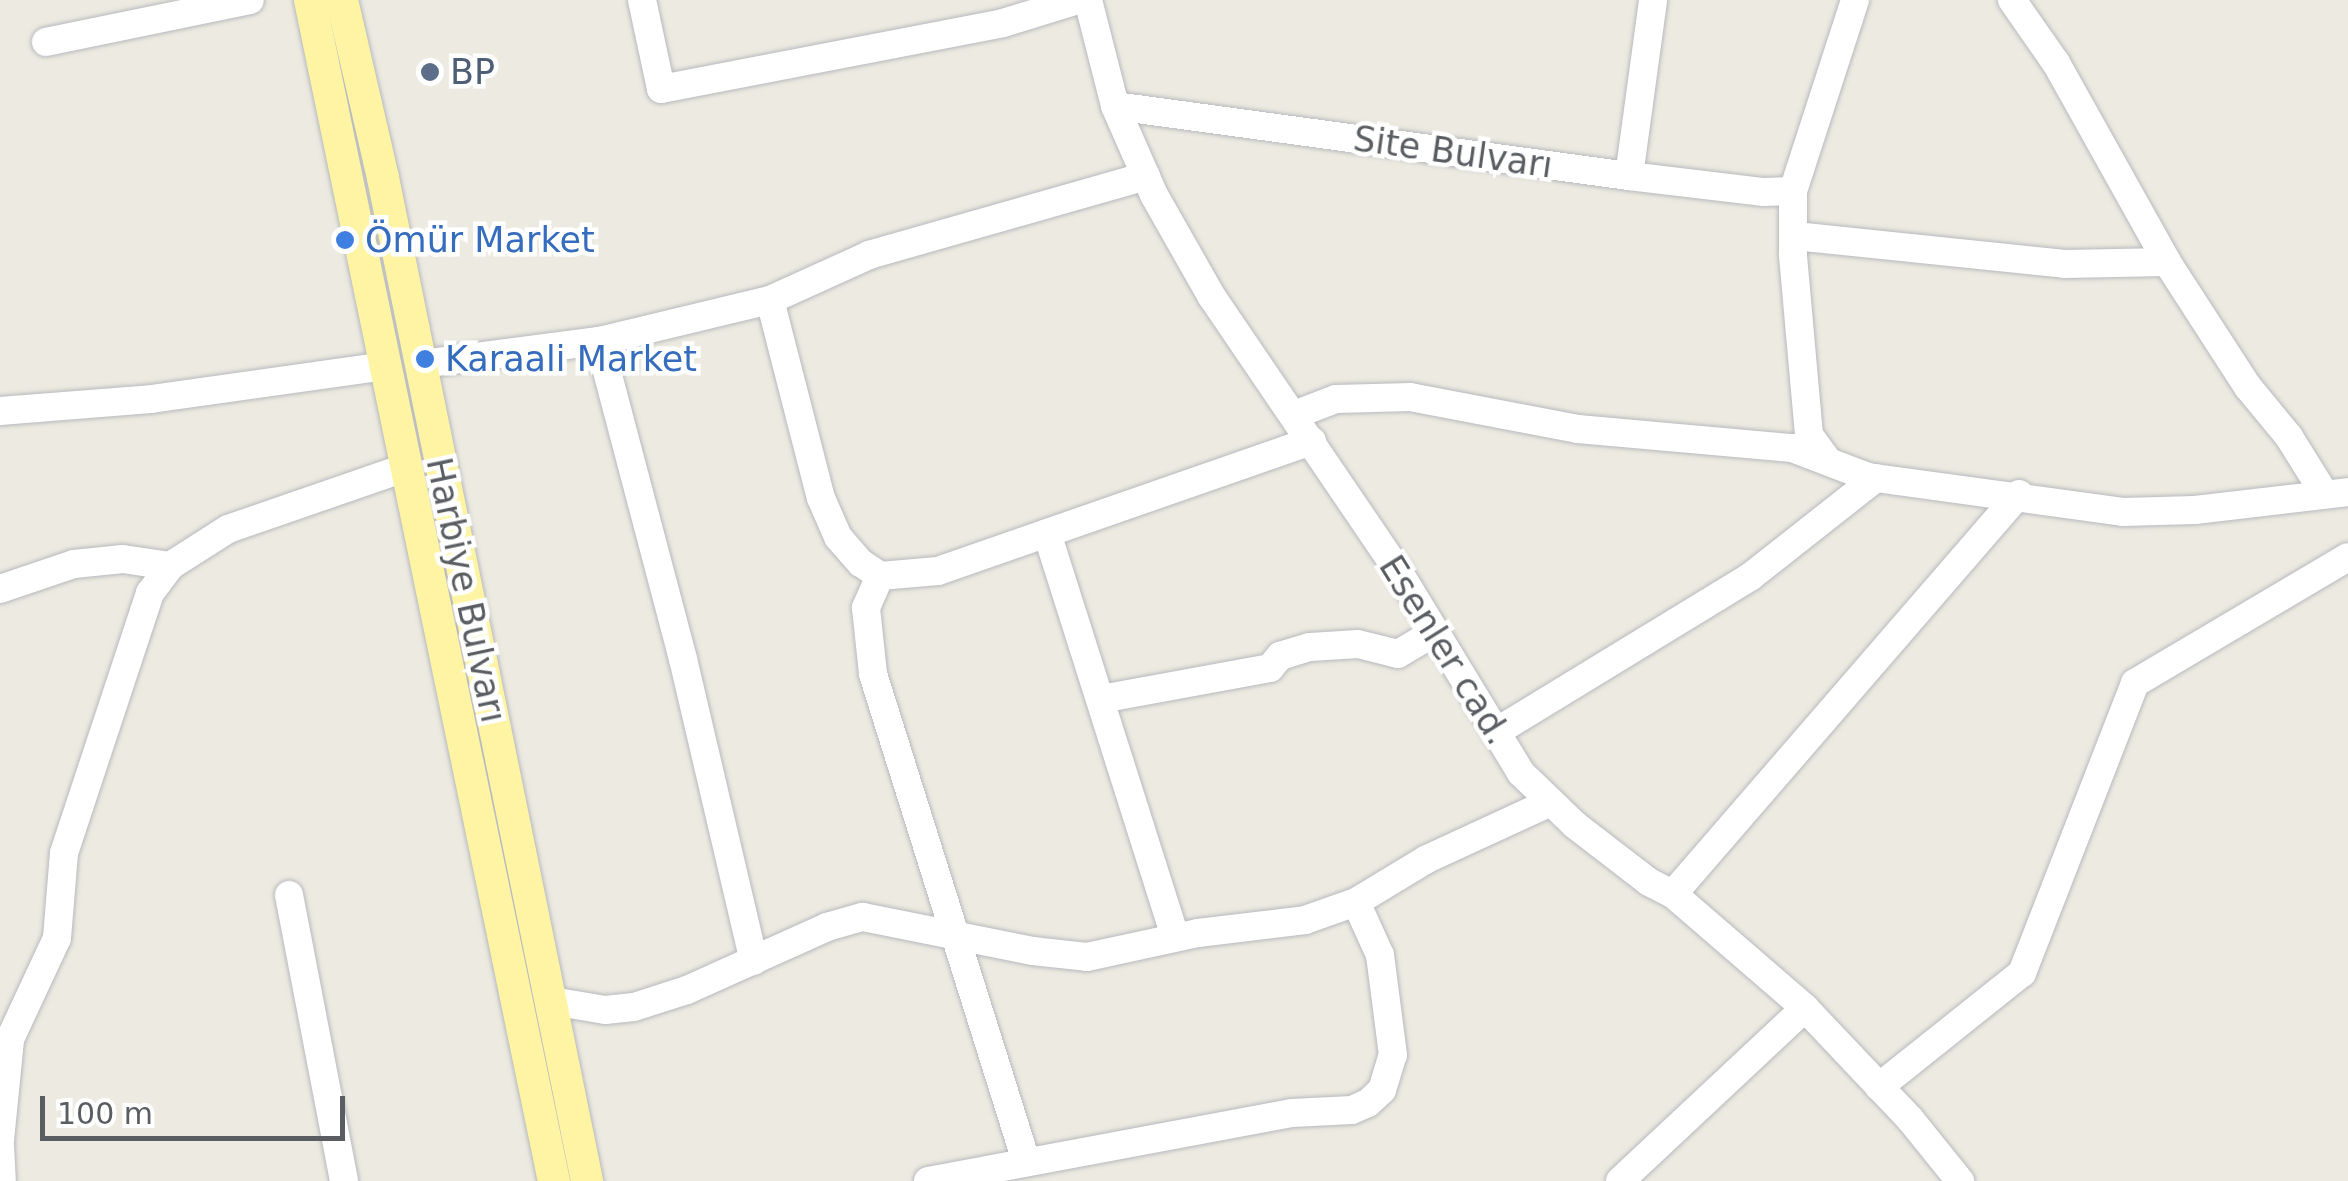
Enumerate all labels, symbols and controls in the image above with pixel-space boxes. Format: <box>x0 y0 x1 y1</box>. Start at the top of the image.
place label: BP <box>450 51 495 93</box>
marker: BP <box>419 61 441 83</box>
street label: Site Bulvarı <box>1351 117 1555 187</box>
place label: Ömür Market <box>365 219 595 261</box>
marker: Ömür Market <box>334 229 356 251</box>
place label: Karaali Market <box>445 338 697 380</box>
marker: Karaali Market <box>414 348 436 370</box>
street label: Harbiye Bulvarı <box>417 454 515 726</box>
street label: Esenler cad. <box>1370 548 1520 752</box>
scale bar <box>45 1076 350 1138</box>
text: 100 m <box>57 1096 153 1131</box>

